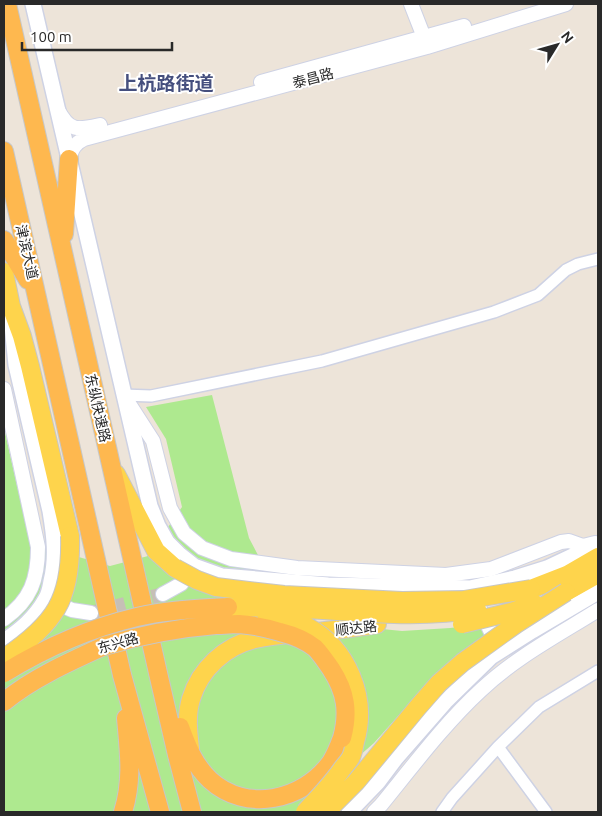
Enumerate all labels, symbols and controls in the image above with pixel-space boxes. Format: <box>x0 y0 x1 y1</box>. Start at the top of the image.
scale bar <box>22 20 172 52</box>
north arrow <box>532 20 582 70</box>
text: 100 m <box>30 28 72 45</box>
text: N <box>558 28 577 46</box>
street label: 泰昌路 <box>291 65 335 91</box>
district label: 上杭路街道 <box>118 72 214 94</box>
street label: 津滨大道 <box>13 223 41 281</box>
street label: 东纵快速路 <box>82 372 114 444</box>
street label: 顺达路 <box>334 618 378 638</box>
street label: 东兴路 <box>96 630 140 656</box>

